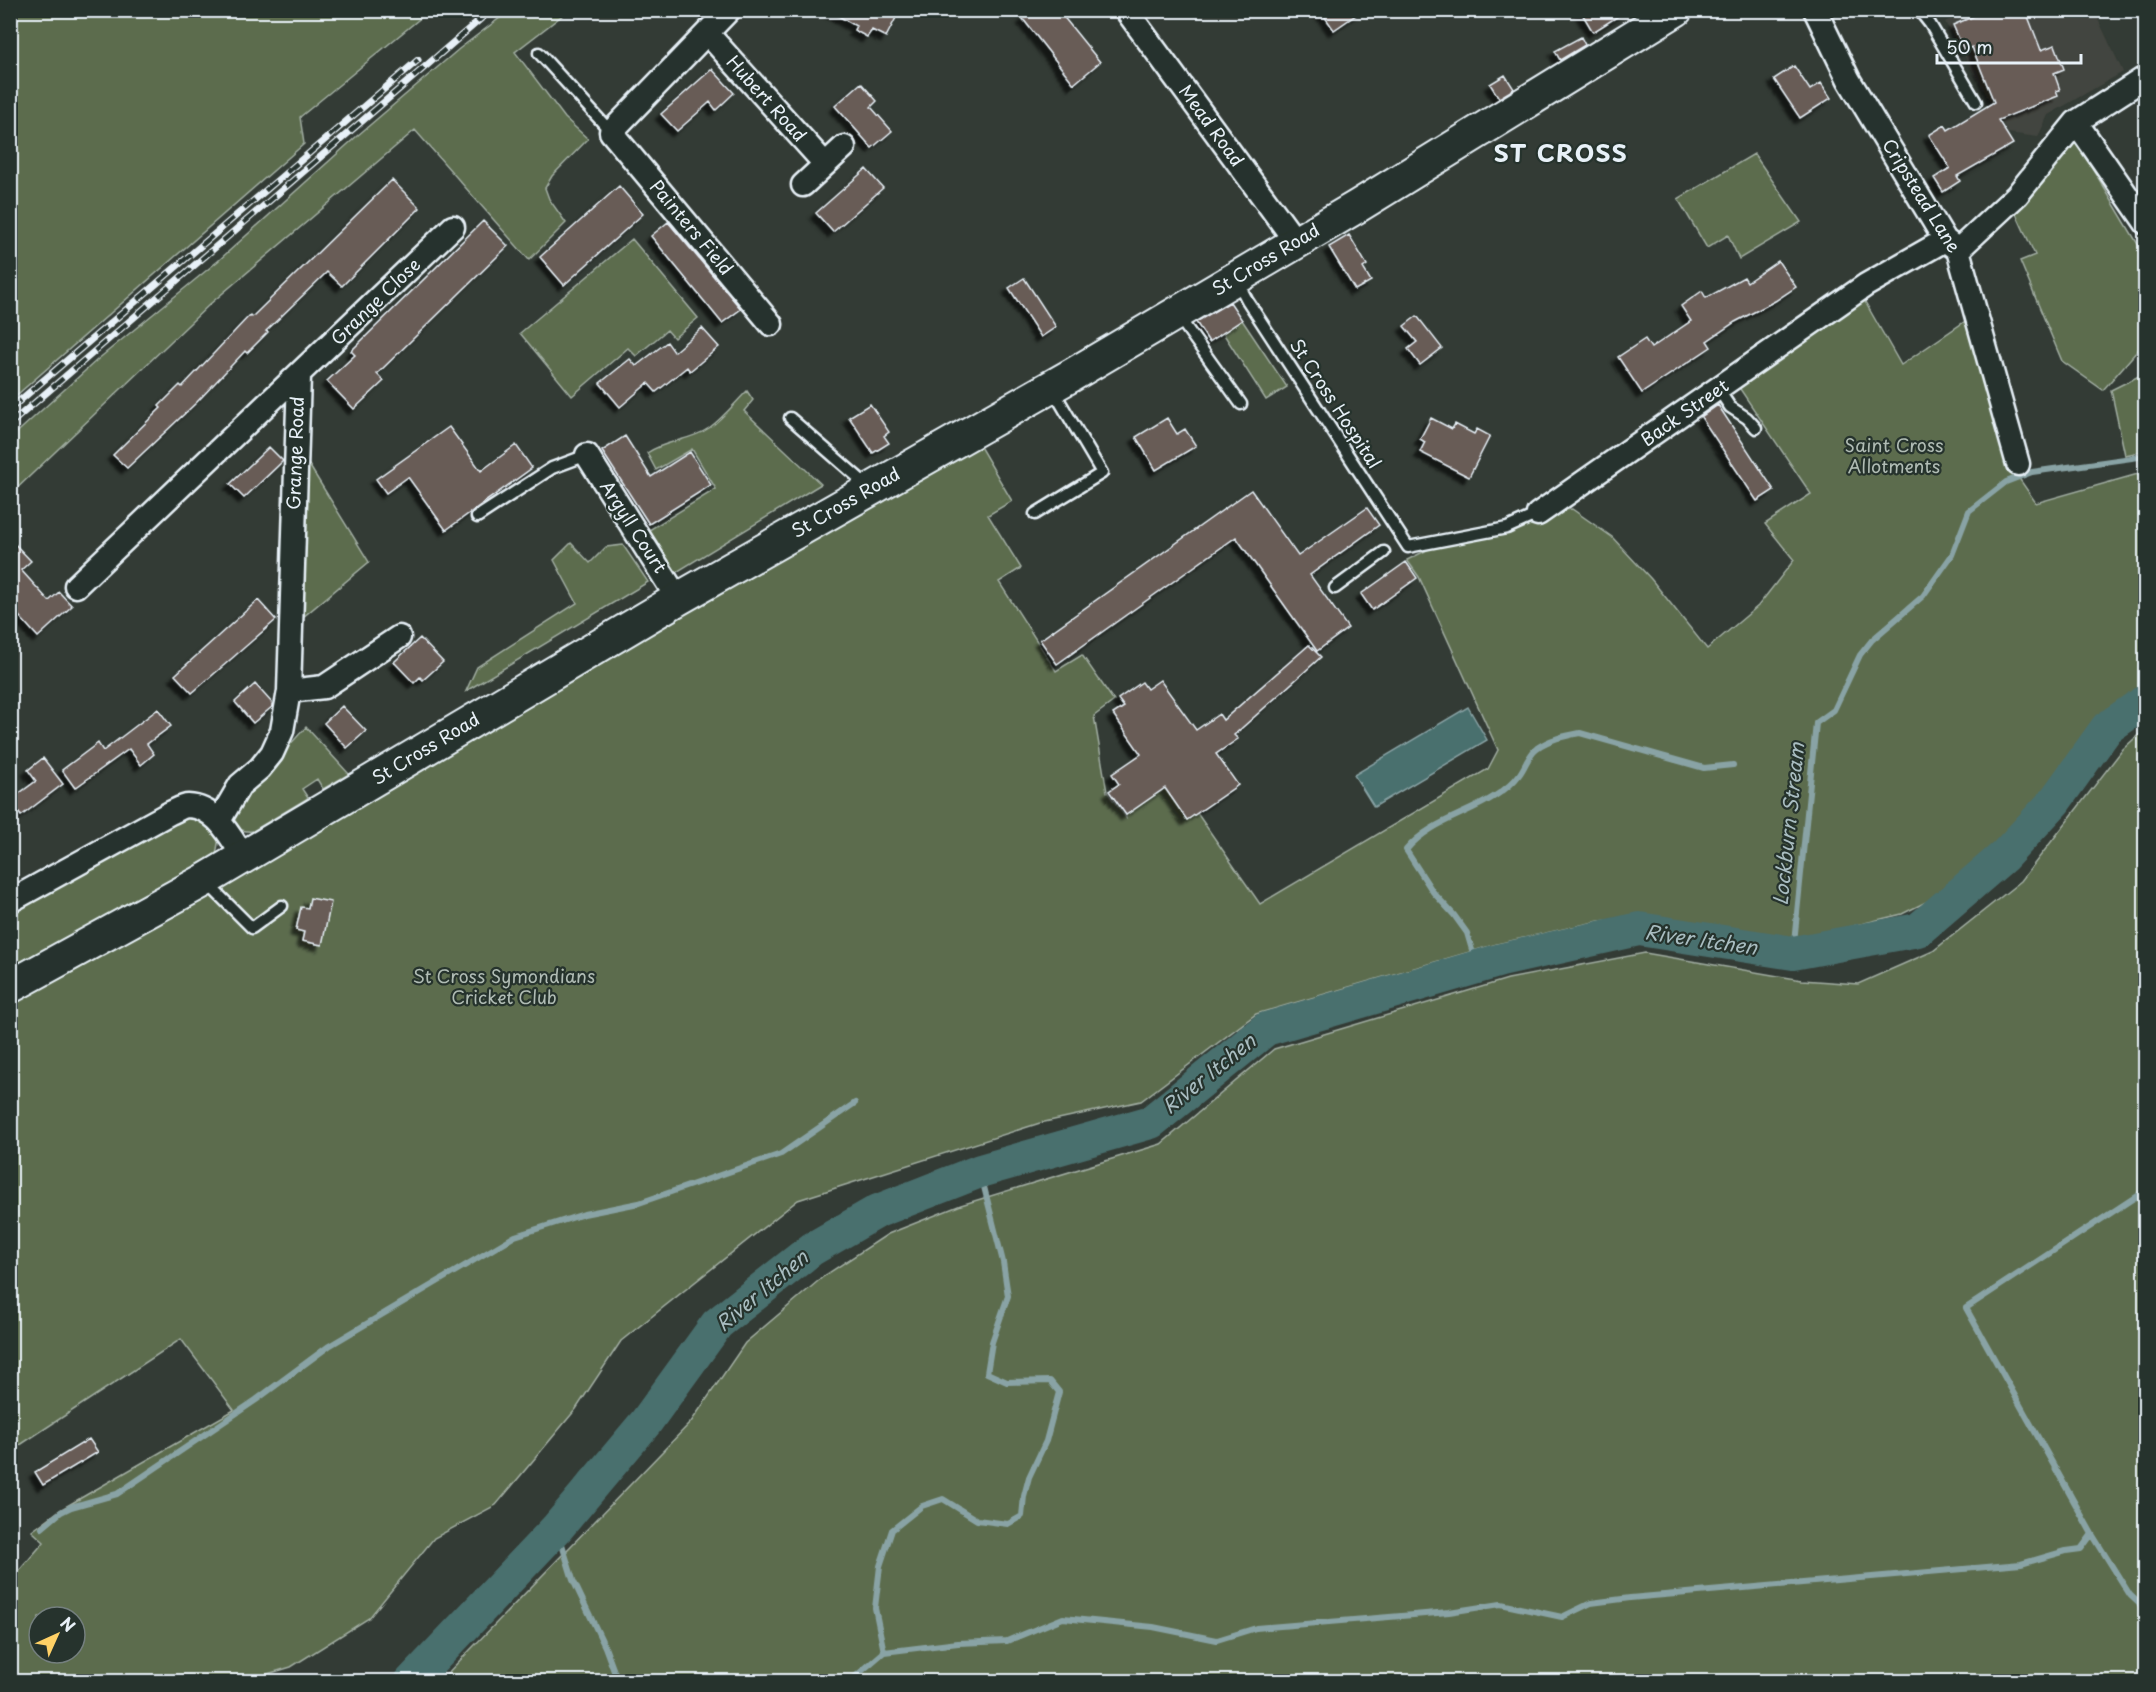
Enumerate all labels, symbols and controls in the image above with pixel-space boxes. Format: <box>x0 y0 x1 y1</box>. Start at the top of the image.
scale bar <box>1937 27 2081 65</box>
text: 50 m <box>1946 33 1993 60</box>
street label: Hubert Road <box>721 49 813 147</box>
street label: Mead Road <box>1173 78 1251 172</box>
street label: Cripstead Lane <box>1876 133 1968 258</box>
district label: ST CROSS <box>1494 134 1628 170</box>
street label: Painters Field <box>644 174 740 280</box>
street label: St Cross Road <box>1206 216 1324 302</box>
street label: Grange Close <box>324 251 426 351</box>
street label: St Cross Hospital <box>1284 333 1389 474</box>
street label: Back Street <box>1635 371 1734 452</box>
street label: Grange Road <box>279 396 310 510</box>
park label: Saint Cross Allotments <box>1845 431 1943 479</box>
street label: St Cross Road <box>786 460 905 544</box>
street label: Argyll Court <box>594 474 674 578</box>
street label: St Cross Road <box>366 705 484 791</box>
water label: Lockburn Stream <box>1765 740 1812 907</box>
water label: River Itchen <box>1643 916 1760 962</box>
park label: St Cross Symondians Cricket Club <box>413 962 595 1010</box>
water label: River Itchen <box>1155 1025 1263 1120</box>
water label: River Itchen <box>708 1242 815 1338</box>
north arrow <box>27 1605 87 1665</box>
text: N <box>55 1611 81 1637</box>

